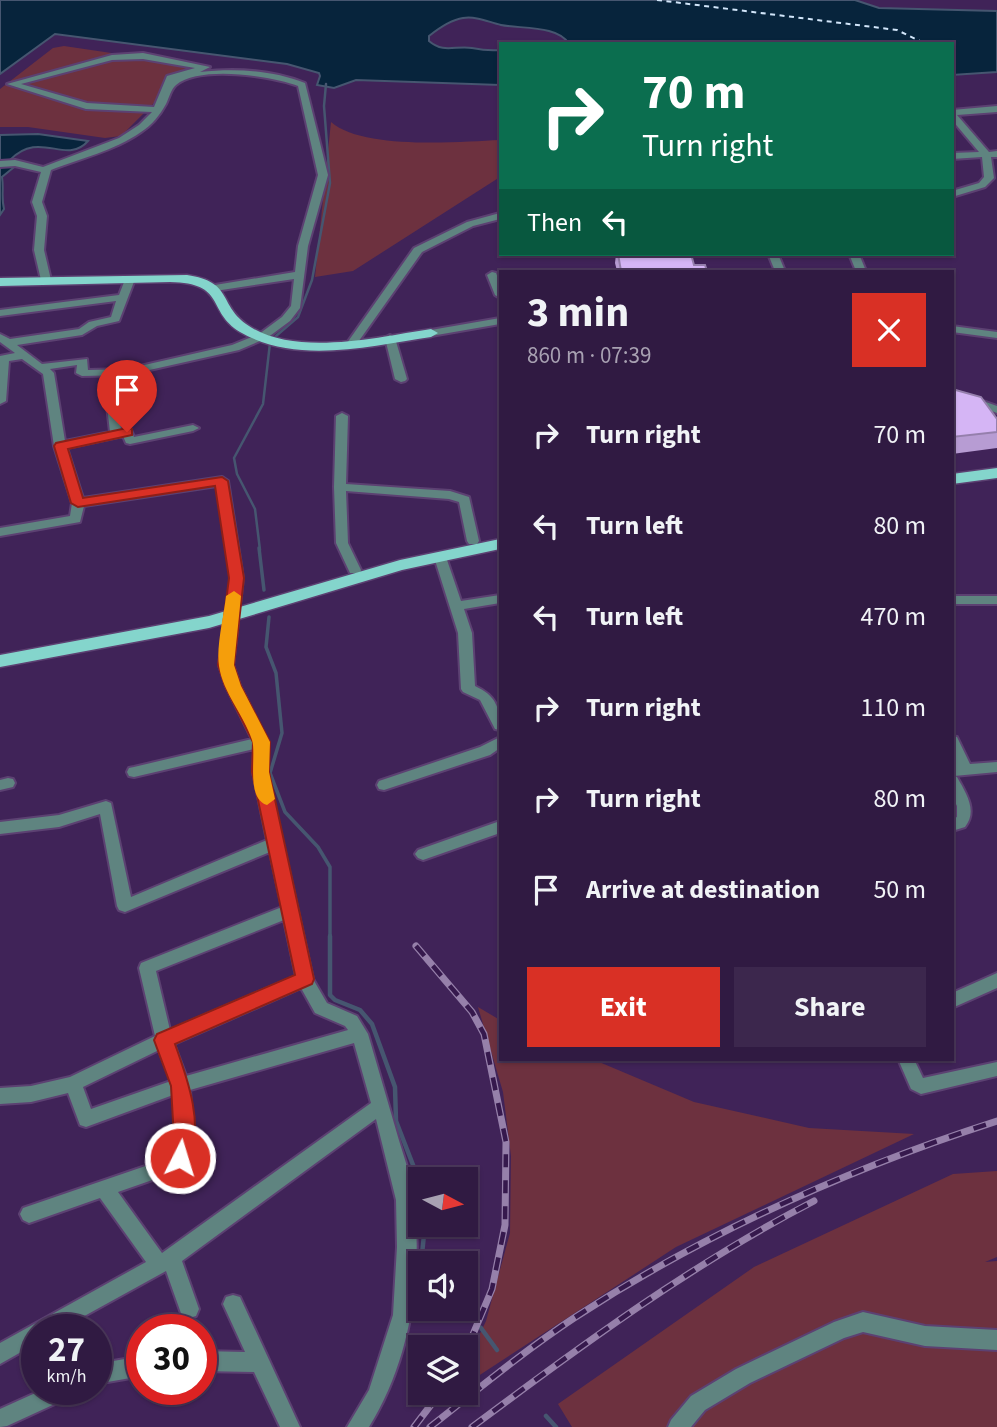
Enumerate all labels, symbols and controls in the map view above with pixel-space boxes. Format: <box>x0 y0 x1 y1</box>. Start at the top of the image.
text: 70 m <box>642 58 746 128</box>
icon: right <box>527 70 618 161</box>
text: Turn right <box>642 123 773 169</box>
icon: left <box>596 203 634 241</box>
text: Then <box>527 204 582 241</box>
text: 3 min <box>527 283 629 343</box>
button: close <box>852 293 926 367</box>
text: 860 m · 07:39 <box>527 339 651 372</box>
pin <box>97 360 157 432</box>
icon: arrive <box>108 371 146 409</box>
icon: right <box>527 416 565 454</box>
text: Turn right <box>586 416 701 453</box>
text: 70 m <box>873 416 926 453</box>
icon: left <box>527 507 565 545</box>
text: Turn left <box>586 507 683 544</box>
text: 80 m <box>873 507 926 544</box>
icon: left <box>527 598 565 636</box>
text: Turn left <box>586 598 683 635</box>
text: 470 m <box>860 598 926 635</box>
icon: right <box>527 689 565 727</box>
text: Turn right <box>586 689 701 726</box>
text: 110 m <box>860 689 926 726</box>
icon: right <box>527 780 565 818</box>
text: Turn right <box>586 780 701 817</box>
text: 80 m <box>873 780 926 817</box>
icon: arrive <box>527 871 565 909</box>
text: Arrive at destination <box>586 871 820 908</box>
text: 50 m <box>873 871 926 908</box>
button: Exit <box>527 967 720 1047</box>
button: Share <box>734 967 926 1047</box>
position arrow <box>143 1121 217 1195</box>
north arrow <box>408 1167 478 1237</box>
map controls <box>408 1167 478 1405</box>
button: sound <box>408 1251 478 1321</box>
speed limit sign: 30 <box>126 1314 217 1405</box>
text: 27 <box>48 1325 85 1375</box>
button: layers <box>408 1335 478 1405</box>
text: km/h <box>47 1364 86 1389</box>

